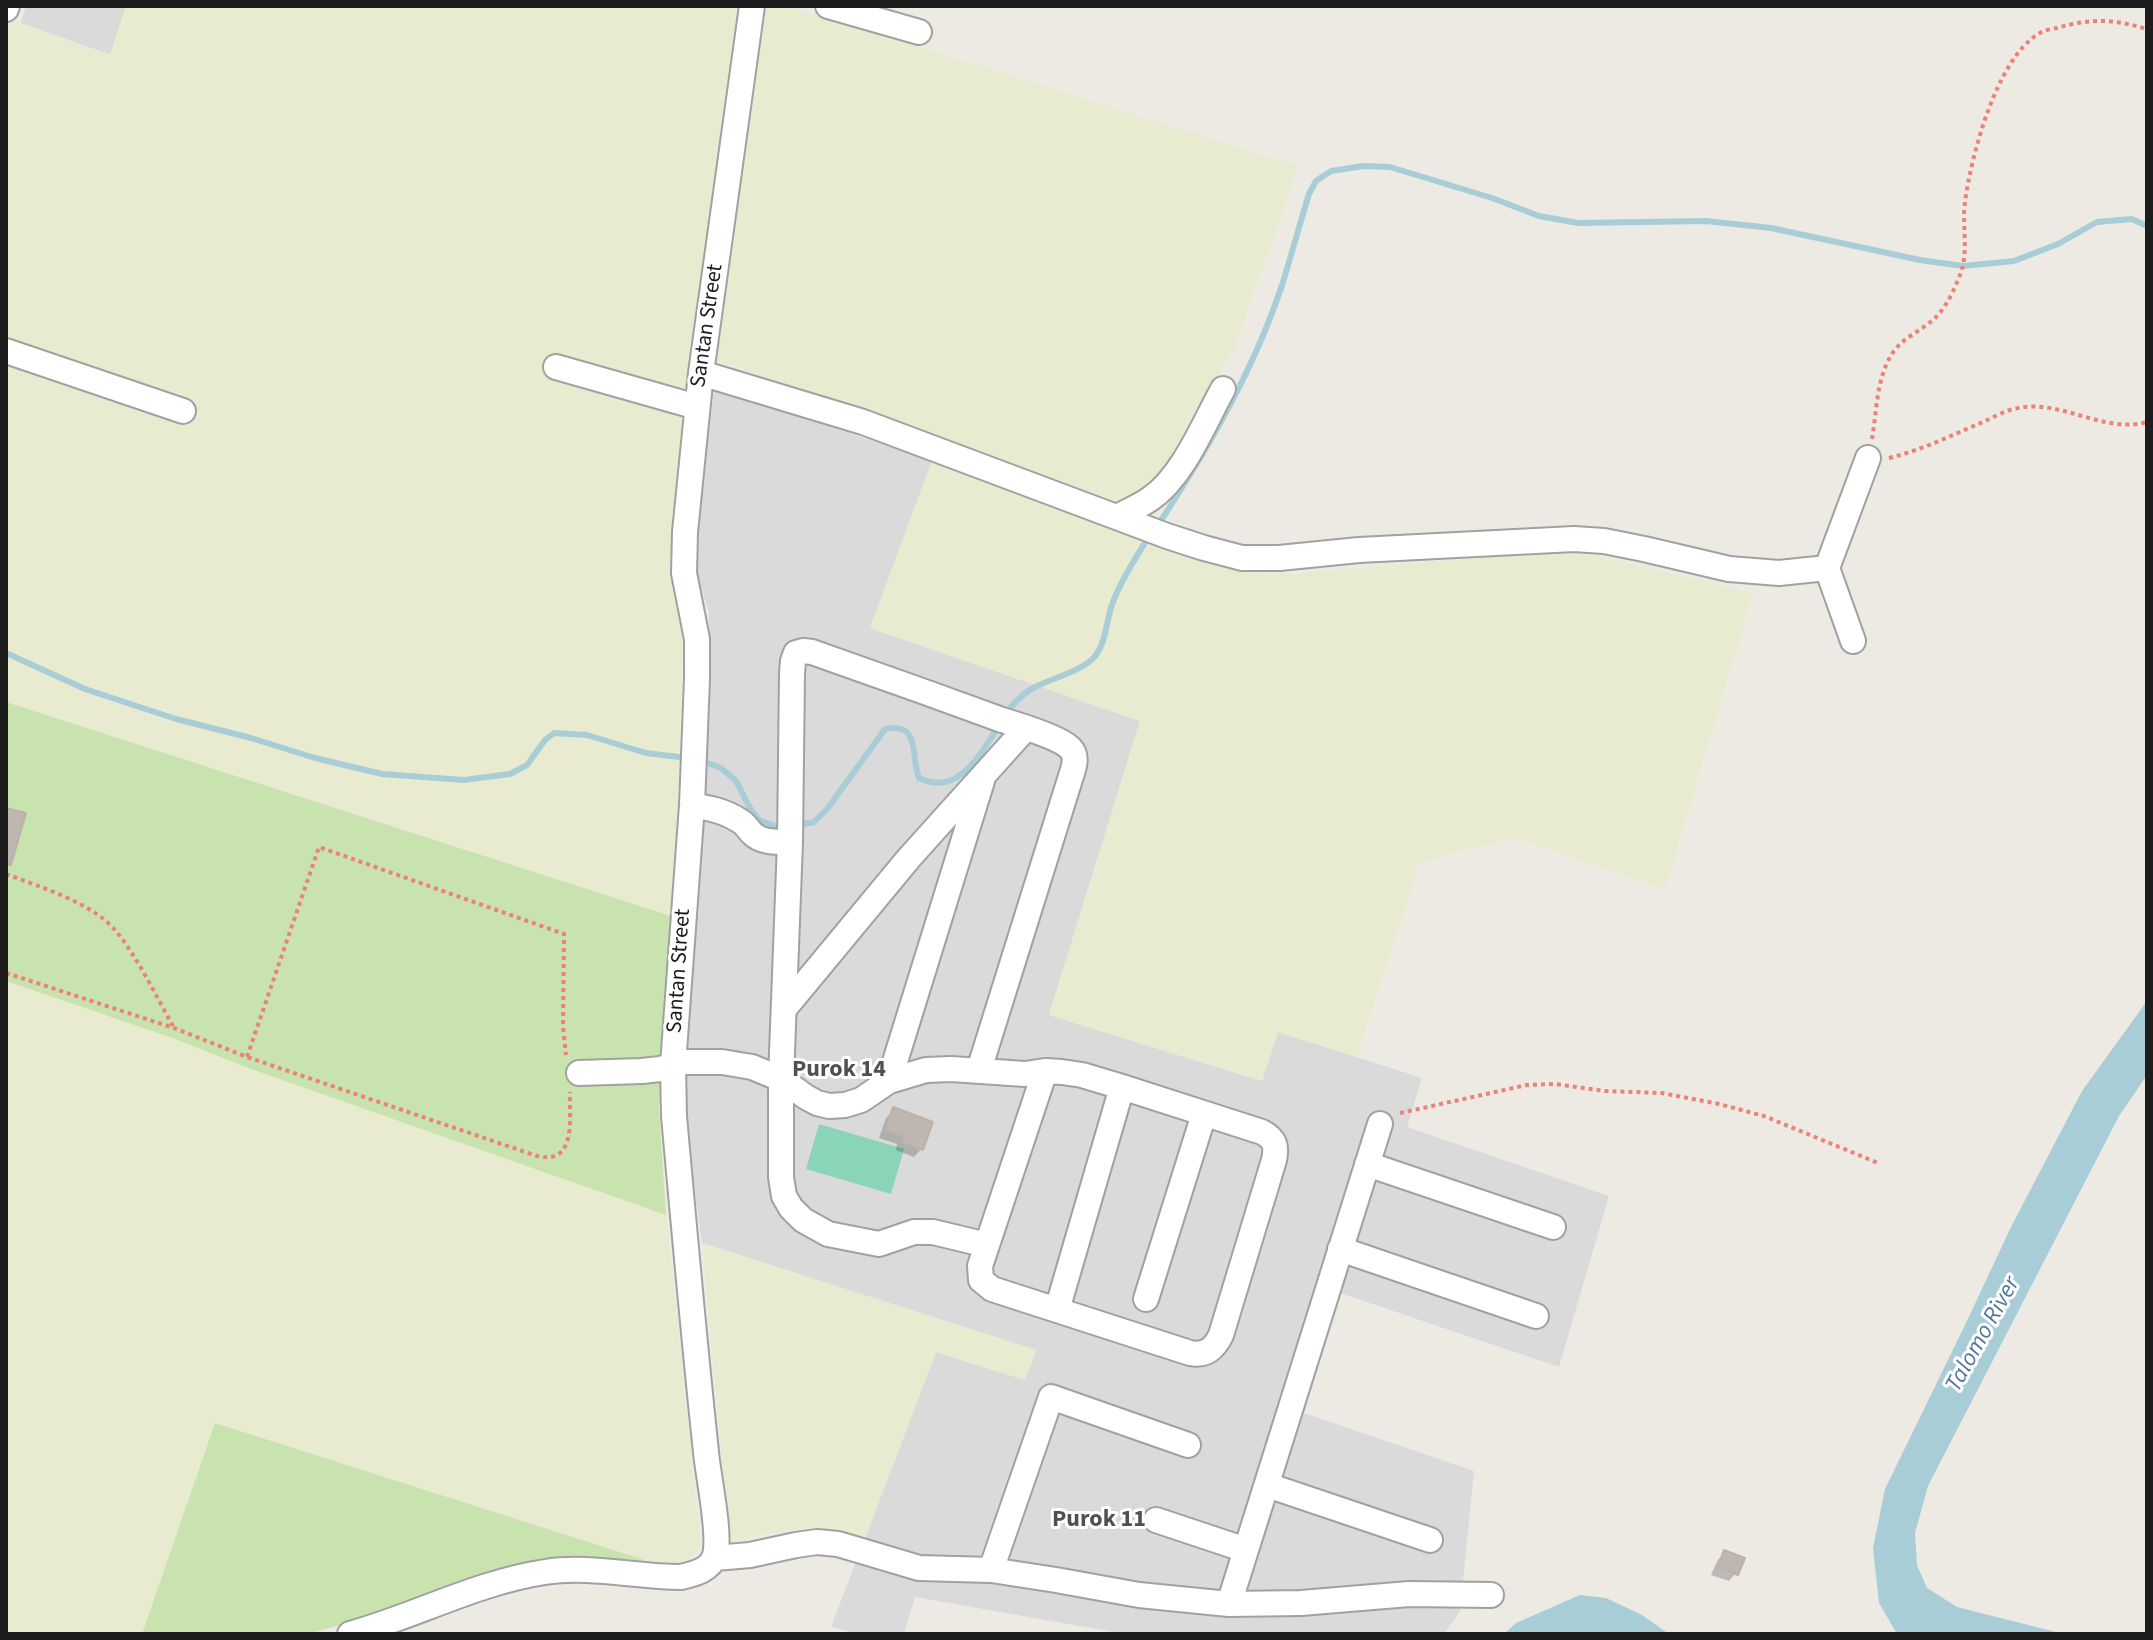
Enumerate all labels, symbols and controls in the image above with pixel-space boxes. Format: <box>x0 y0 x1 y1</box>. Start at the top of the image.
street label: Santan Street <box>686 263 730 389</box>
street label: Santan Street <box>662 908 698 1034</box>
district label: Purok 14 <box>792 1057 886 1085</box>
water label: Talomo River <box>1941 1272 2027 1398</box>
district label: Purok 11 <box>1052 1507 1146 1535</box>

